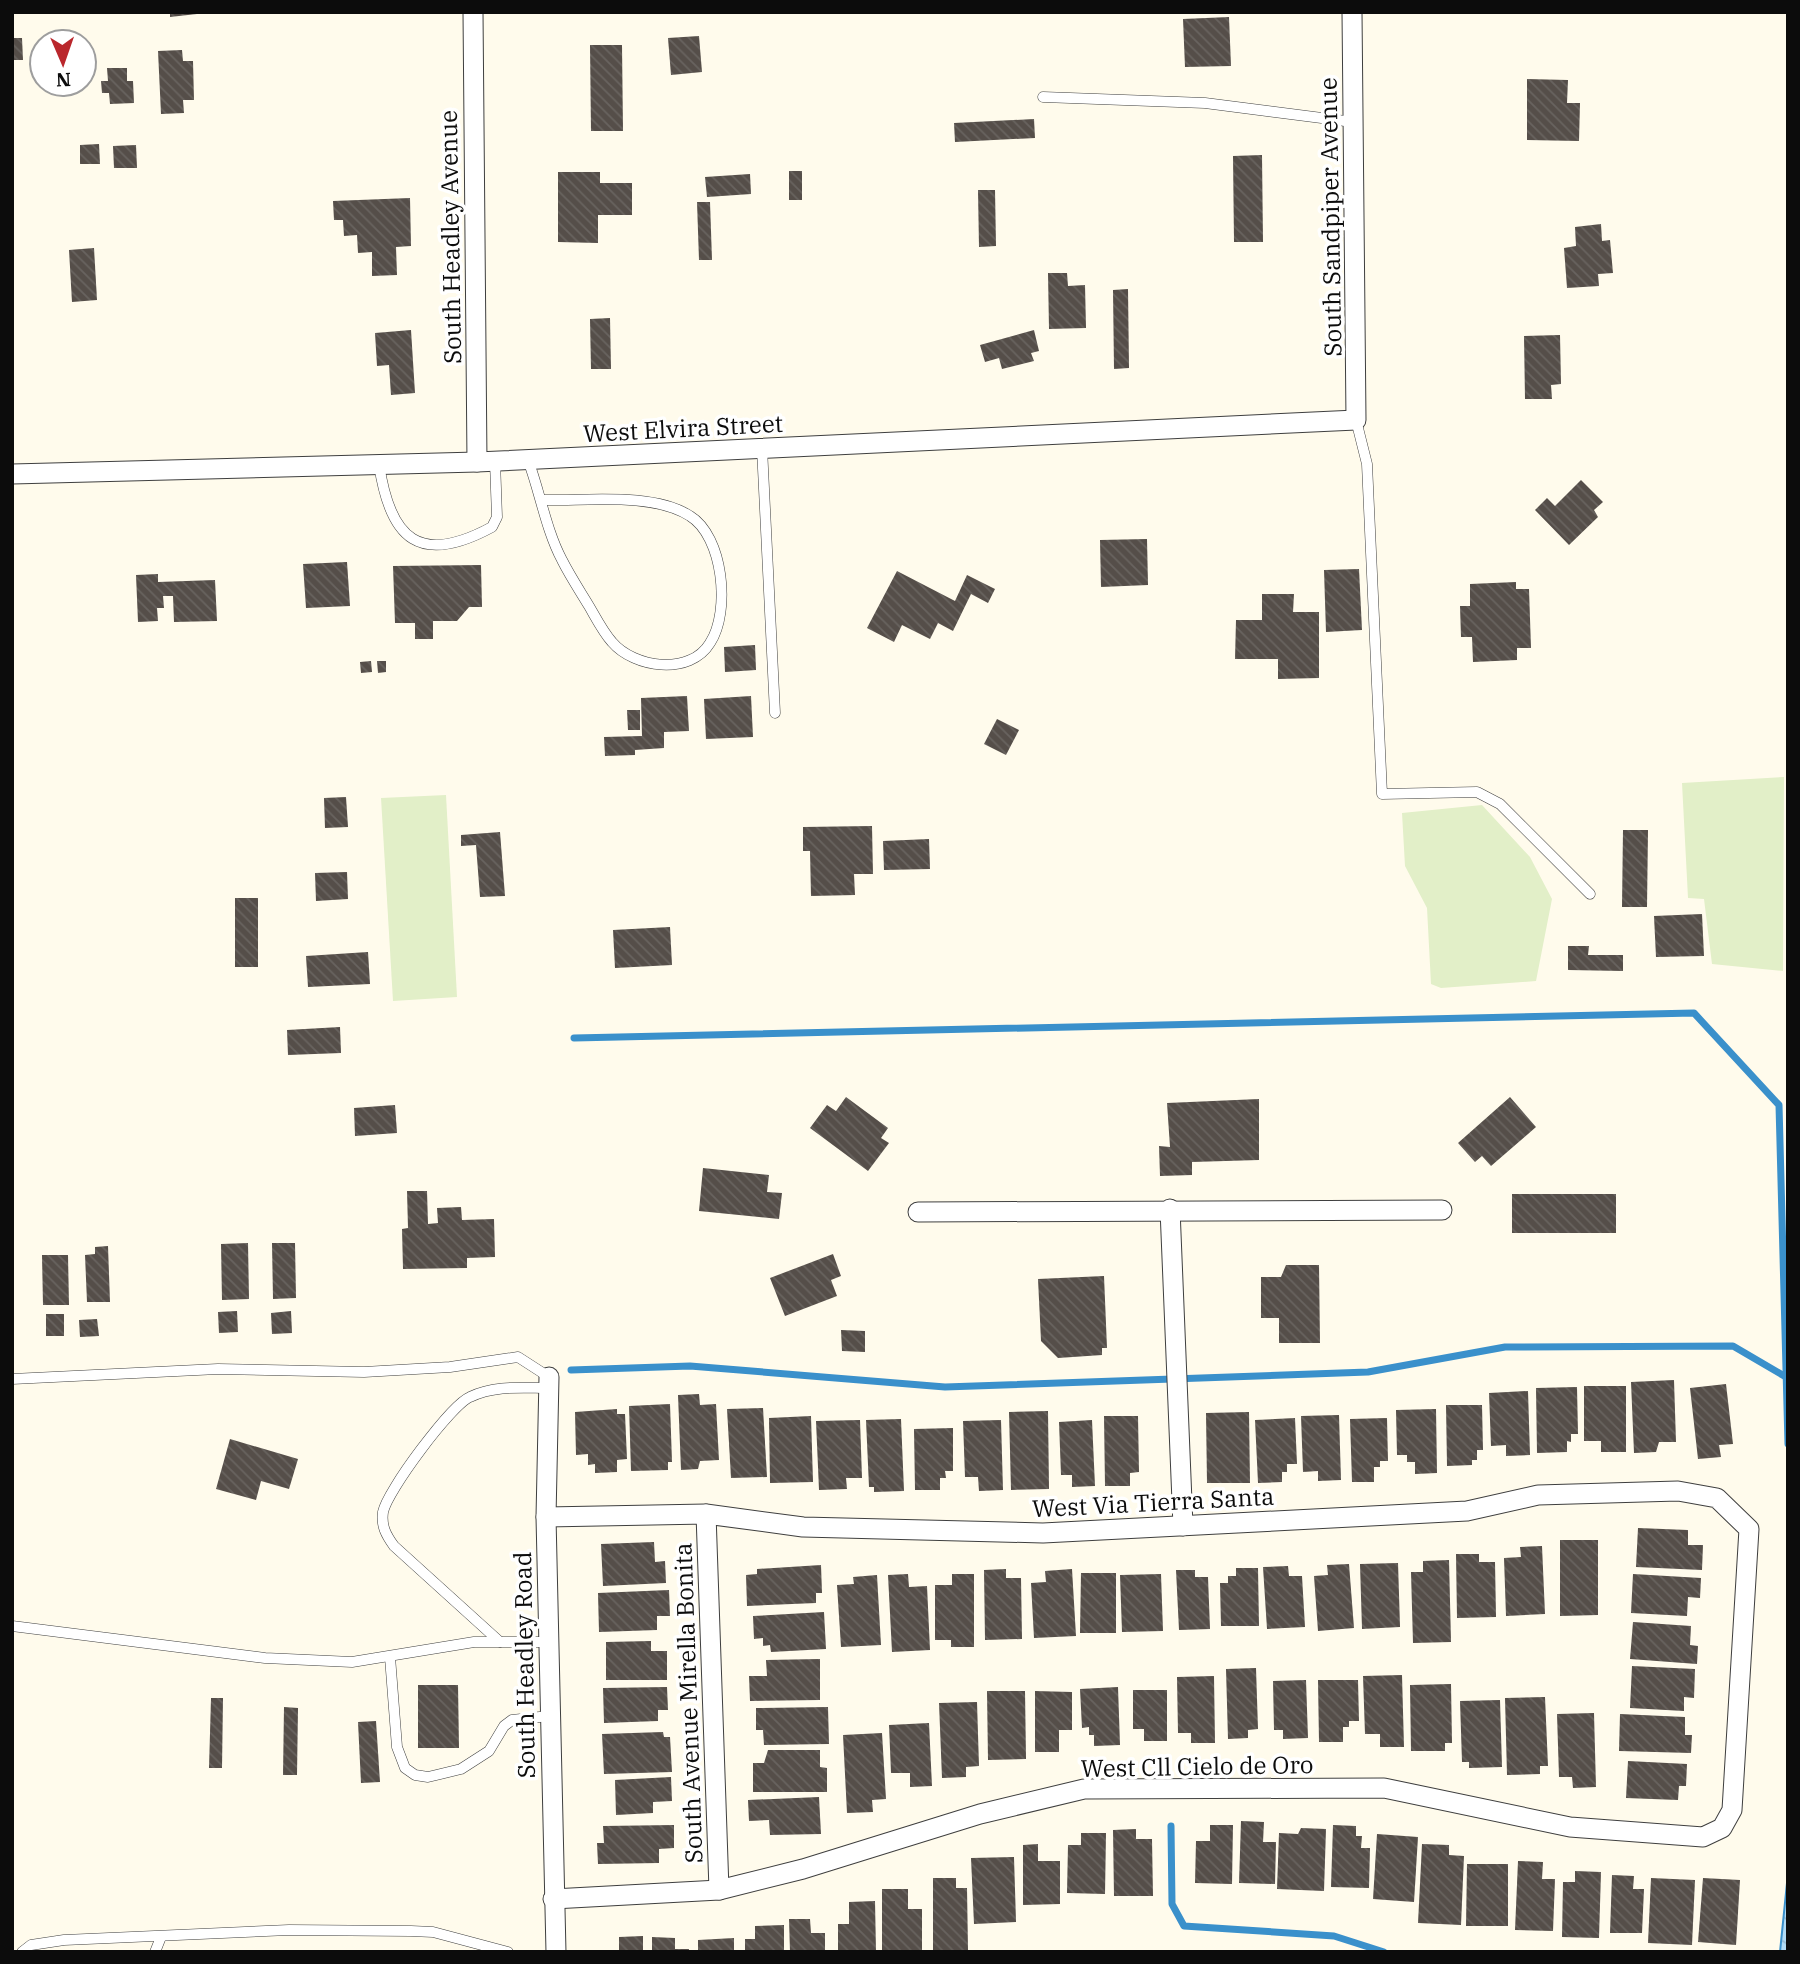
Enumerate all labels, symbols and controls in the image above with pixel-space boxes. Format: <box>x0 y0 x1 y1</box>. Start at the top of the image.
north arrow <box>28 28 98 98</box>
text: N <box>56 68 72 92</box>
street label: South Sandpiper Avenue <box>1312 77 1348 357</box>
street label: South Headley Avenue <box>432 110 468 364</box>
street label: West Elvira Street <box>582 407 784 449</box>
street label: West Via Tierra Santa <box>1031 1480 1275 1524</box>
street label: South Avenue Mirella Bonita <box>666 1542 710 1864</box>
street label: South Headley Road <box>506 1551 542 1779</box>
street label: West Cll Cielo de Oro <box>1080 1748 1314 1784</box>

